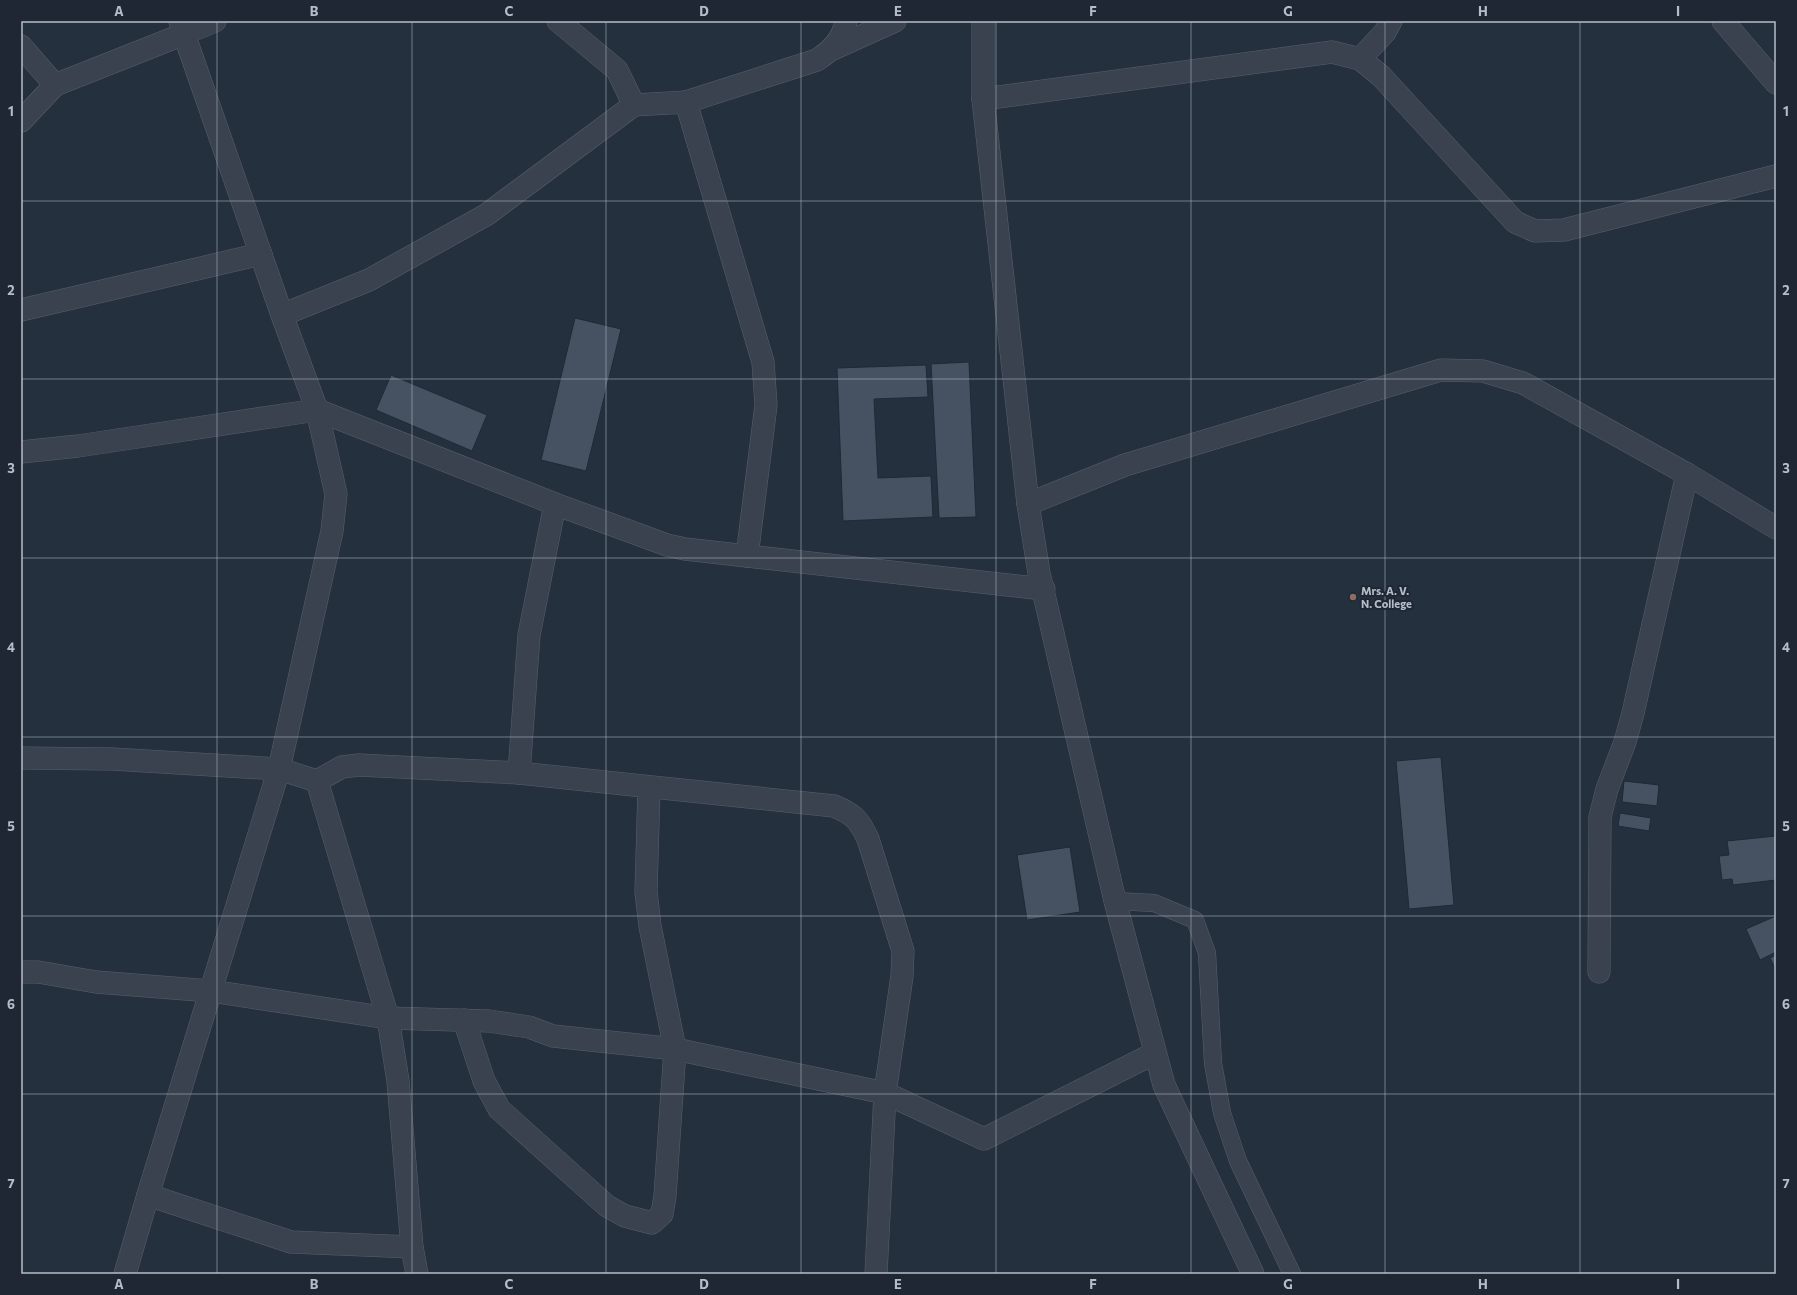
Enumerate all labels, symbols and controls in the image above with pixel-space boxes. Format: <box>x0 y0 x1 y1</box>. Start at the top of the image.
text: A <box>114 3 124 19</box>
text: B <box>310 3 319 19</box>
text: C <box>505 3 514 19</box>
text: D <box>699 3 709 19</box>
text: E <box>894 3 902 19</box>
text: F <box>1089 3 1097 19</box>
text: G <box>1283 3 1293 19</box>
text: H <box>1478 3 1488 19</box>
text: I <box>1676 3 1680 19</box>
text: 1 <box>8 103 14 119</box>
text: 1 <box>1783 103 1789 119</box>
text: 2 <box>7 282 15 298</box>
text: 2 <box>1782 282 1790 298</box>
text: 3 <box>7 460 15 476</box>
text: 3 <box>1782 460 1790 476</box>
place label: Mrs. A. V. N. College <box>1361 584 1412 610</box>
marker: Mrs. A. V. N. College <box>1348 592 1358 602</box>
text: 4 <box>7 639 15 655</box>
text: 4 <box>1782 639 1790 655</box>
text: 5 <box>7 818 15 834</box>
text: 5 <box>1782 818 1790 834</box>
text: 6 <box>7 996 15 1012</box>
text: 6 <box>1782 996 1790 1012</box>
text: 7 <box>7 1175 15 1191</box>
text: 7 <box>1782 1175 1790 1191</box>
text: A <box>114 1276 124 1292</box>
text: B <box>310 1276 319 1292</box>
text: C <box>505 1276 514 1292</box>
text: D <box>699 1276 709 1292</box>
text: E <box>894 1276 902 1292</box>
text: F <box>1089 1276 1097 1292</box>
text: G <box>1283 1276 1293 1292</box>
text: H <box>1478 1276 1488 1292</box>
text: I <box>1676 1276 1680 1292</box>

